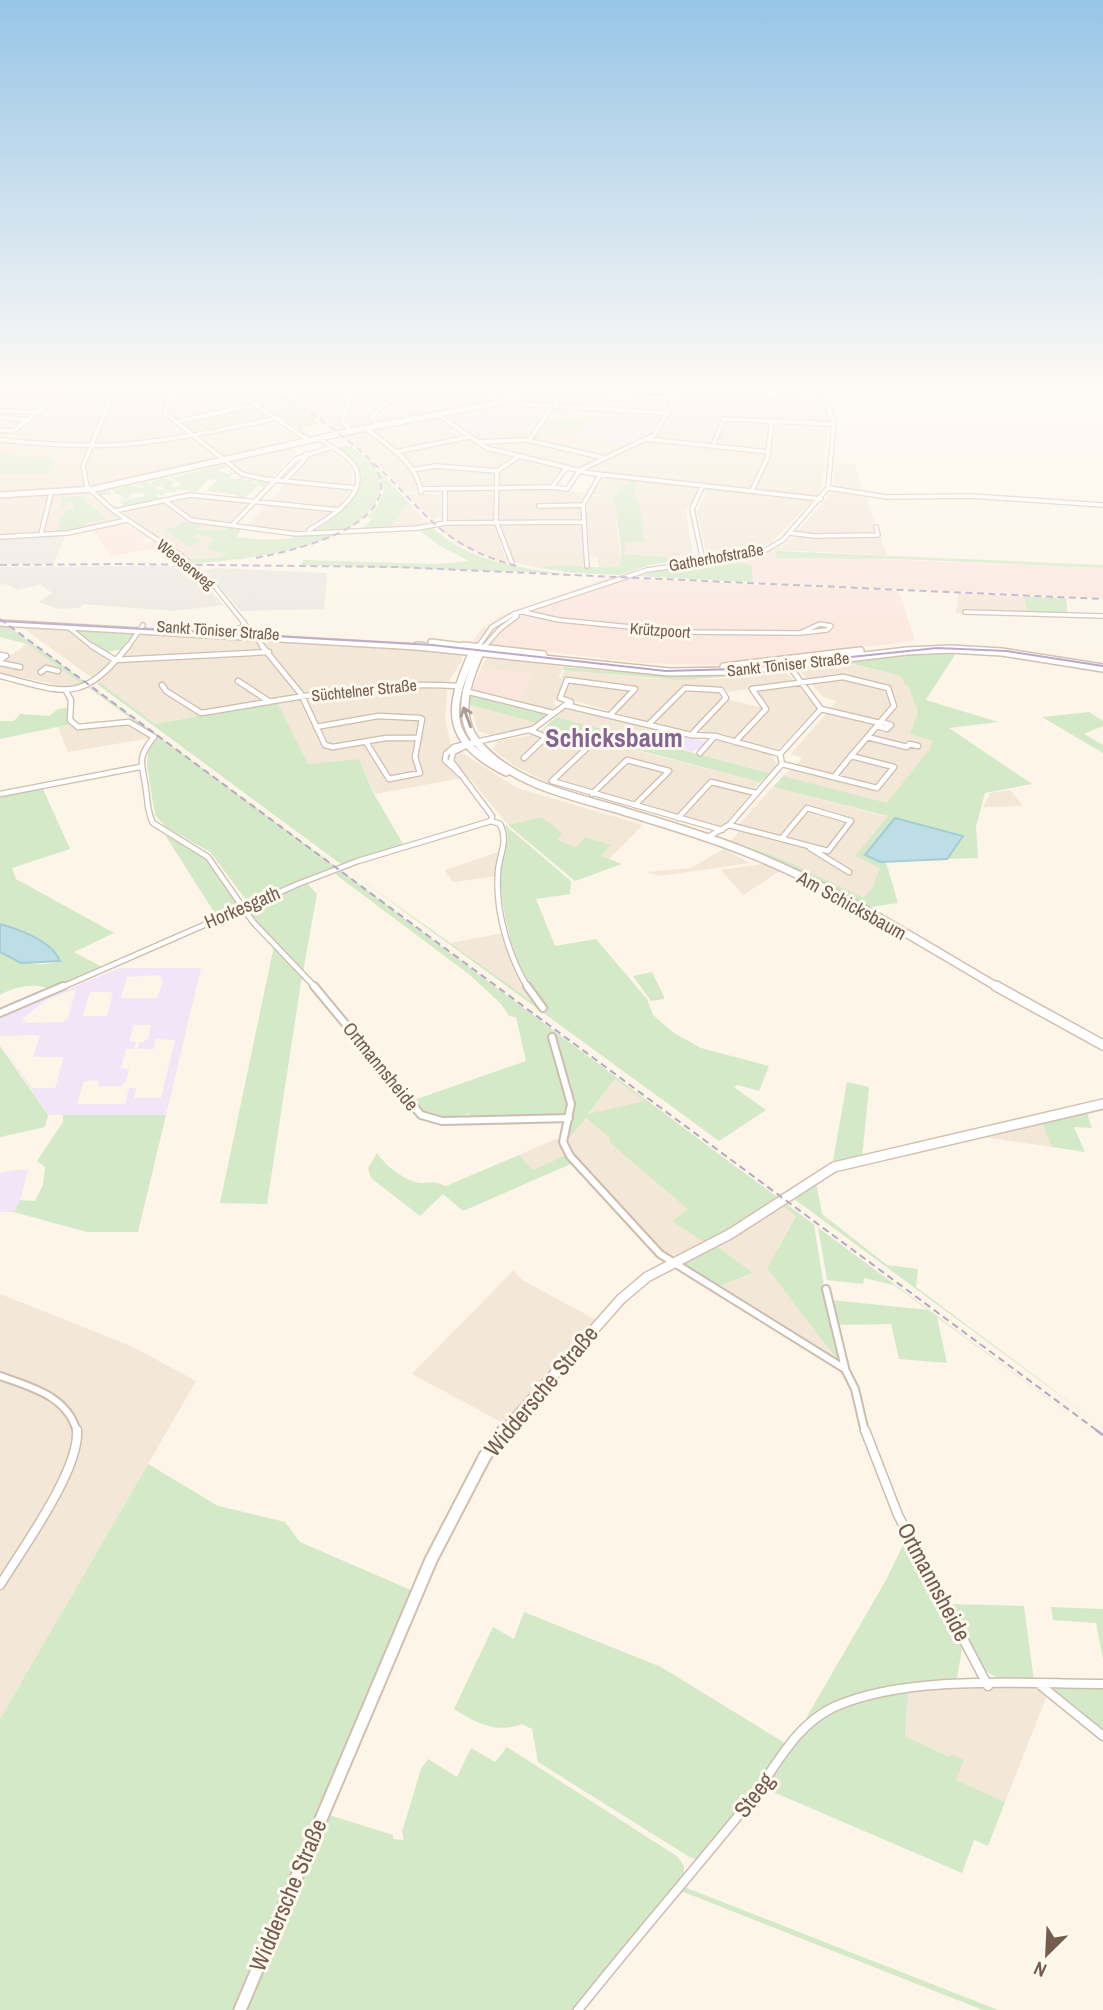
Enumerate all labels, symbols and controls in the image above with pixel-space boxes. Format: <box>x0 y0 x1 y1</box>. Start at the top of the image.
street label: Weeserweg <box>152 534 220 595</box>
street label: Gatherhofstraße <box>667 538 765 576</box>
street label: Sankt Töniser Straße <box>156 615 280 645</box>
street label: Krützpoort <box>629 617 691 643</box>
street label: Sankt Töniser Straße <box>726 647 850 681</box>
street label: Süchtelner Straße <box>310 674 418 706</box>
one-way arrow <box>460 707 472 728</box>
district label: Schicksbaum <box>545 720 683 755</box>
street label: Am Schicksbaum <box>792 864 911 946</box>
street label: Horkesgath <box>200 879 284 935</box>
street label: Ortmannsheide <box>337 1016 425 1116</box>
street label: Widdersche Straße <box>477 1318 605 1463</box>
street label: Ortmannsheide <box>890 1517 979 1646</box>
street label: Steeg <box>726 1765 781 1824</box>
street label: Widdersche Straße <box>242 1814 334 1976</box>
north arrow <box>1012 1919 1082 1989</box>
text: N <box>1030 1955 1051 1984</box>

